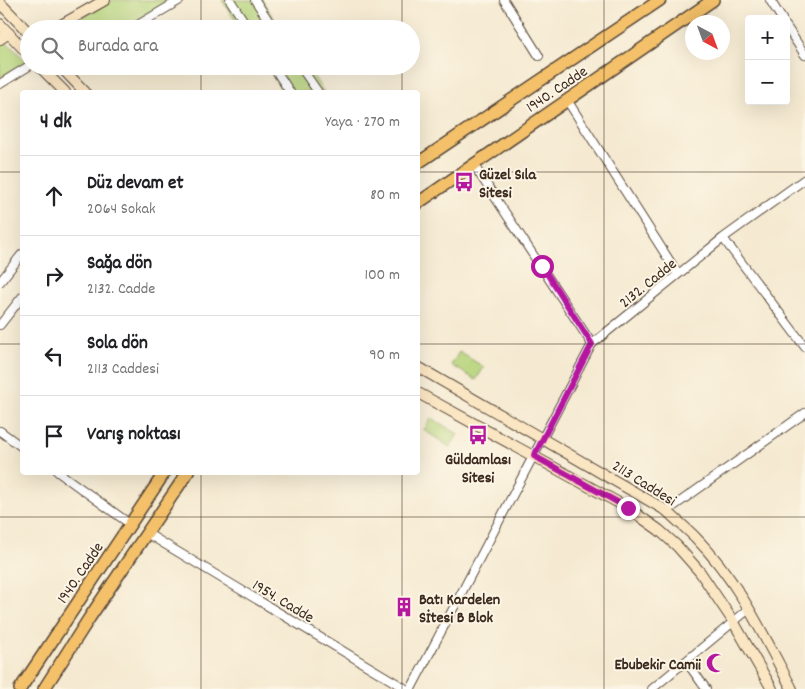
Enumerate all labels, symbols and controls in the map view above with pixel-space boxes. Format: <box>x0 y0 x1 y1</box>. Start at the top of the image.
north arrow <box>685 15 730 60</box>
map controls <box>745 15 790 105</box>
button: + <box>745 15 790 60</box>
search box <box>20 20 420 75</box>
icon: search <box>38 34 66 62</box>
text: Burada ara <box>78 34 158 61</box>
button: − <box>745 60 790 105</box>
street label: 1940. Cadde <box>522 61 593 119</box>
text: 4 dk <box>40 108 72 138</box>
text: Yaya · 270 m <box>325 111 400 134</box>
place label: Güzel Sıla Sitesi <box>479 164 537 205</box>
text: Düz devam et <box>87 171 183 198</box>
bus stop icon: Güzel Sıla Sitesi <box>453 171 475 193</box>
icon: ahead <box>40 182 68 210</box>
text: 80 m <box>370 184 400 207</box>
text: 2064 Sokak <box>87 198 156 221</box>
text: Sağa dön <box>87 251 152 278</box>
street label: 2132. Cadde <box>615 253 682 314</box>
route start <box>531 255 554 278</box>
icon: right <box>40 262 68 290</box>
text: 100 m <box>364 264 400 287</box>
text: 2132. Cadde <box>87 278 155 301</box>
text: Sola dön <box>87 331 148 358</box>
icon: left <box>40 342 68 370</box>
text: 90 m <box>369 344 400 367</box>
text: 2113 Caddesi <box>87 358 159 381</box>
icon: arrive <box>40 422 68 450</box>
text: Varış noktası <box>87 422 181 449</box>
bus stop icon: Güldamlası Sitesi <box>467 424 489 446</box>
place label: Güldamlası Sitesi <box>445 449 511 490</box>
street label: 2113 Caddesi <box>607 455 680 513</box>
route end <box>617 497 640 520</box>
street label: 1940. Cadde <box>52 538 110 609</box>
street label: 1954. Cadde <box>247 575 318 630</box>
place label: Batı Kardelen Sİtesi B Blok <box>419 589 500 630</box>
building icon: Batı Kardelen Sİtesi B Blok <box>393 596 415 618</box>
mosque icon: Ebubekir Camii <box>705 652 727 674</box>
place label: Ebubekir Camii <box>615 654 701 677</box>

